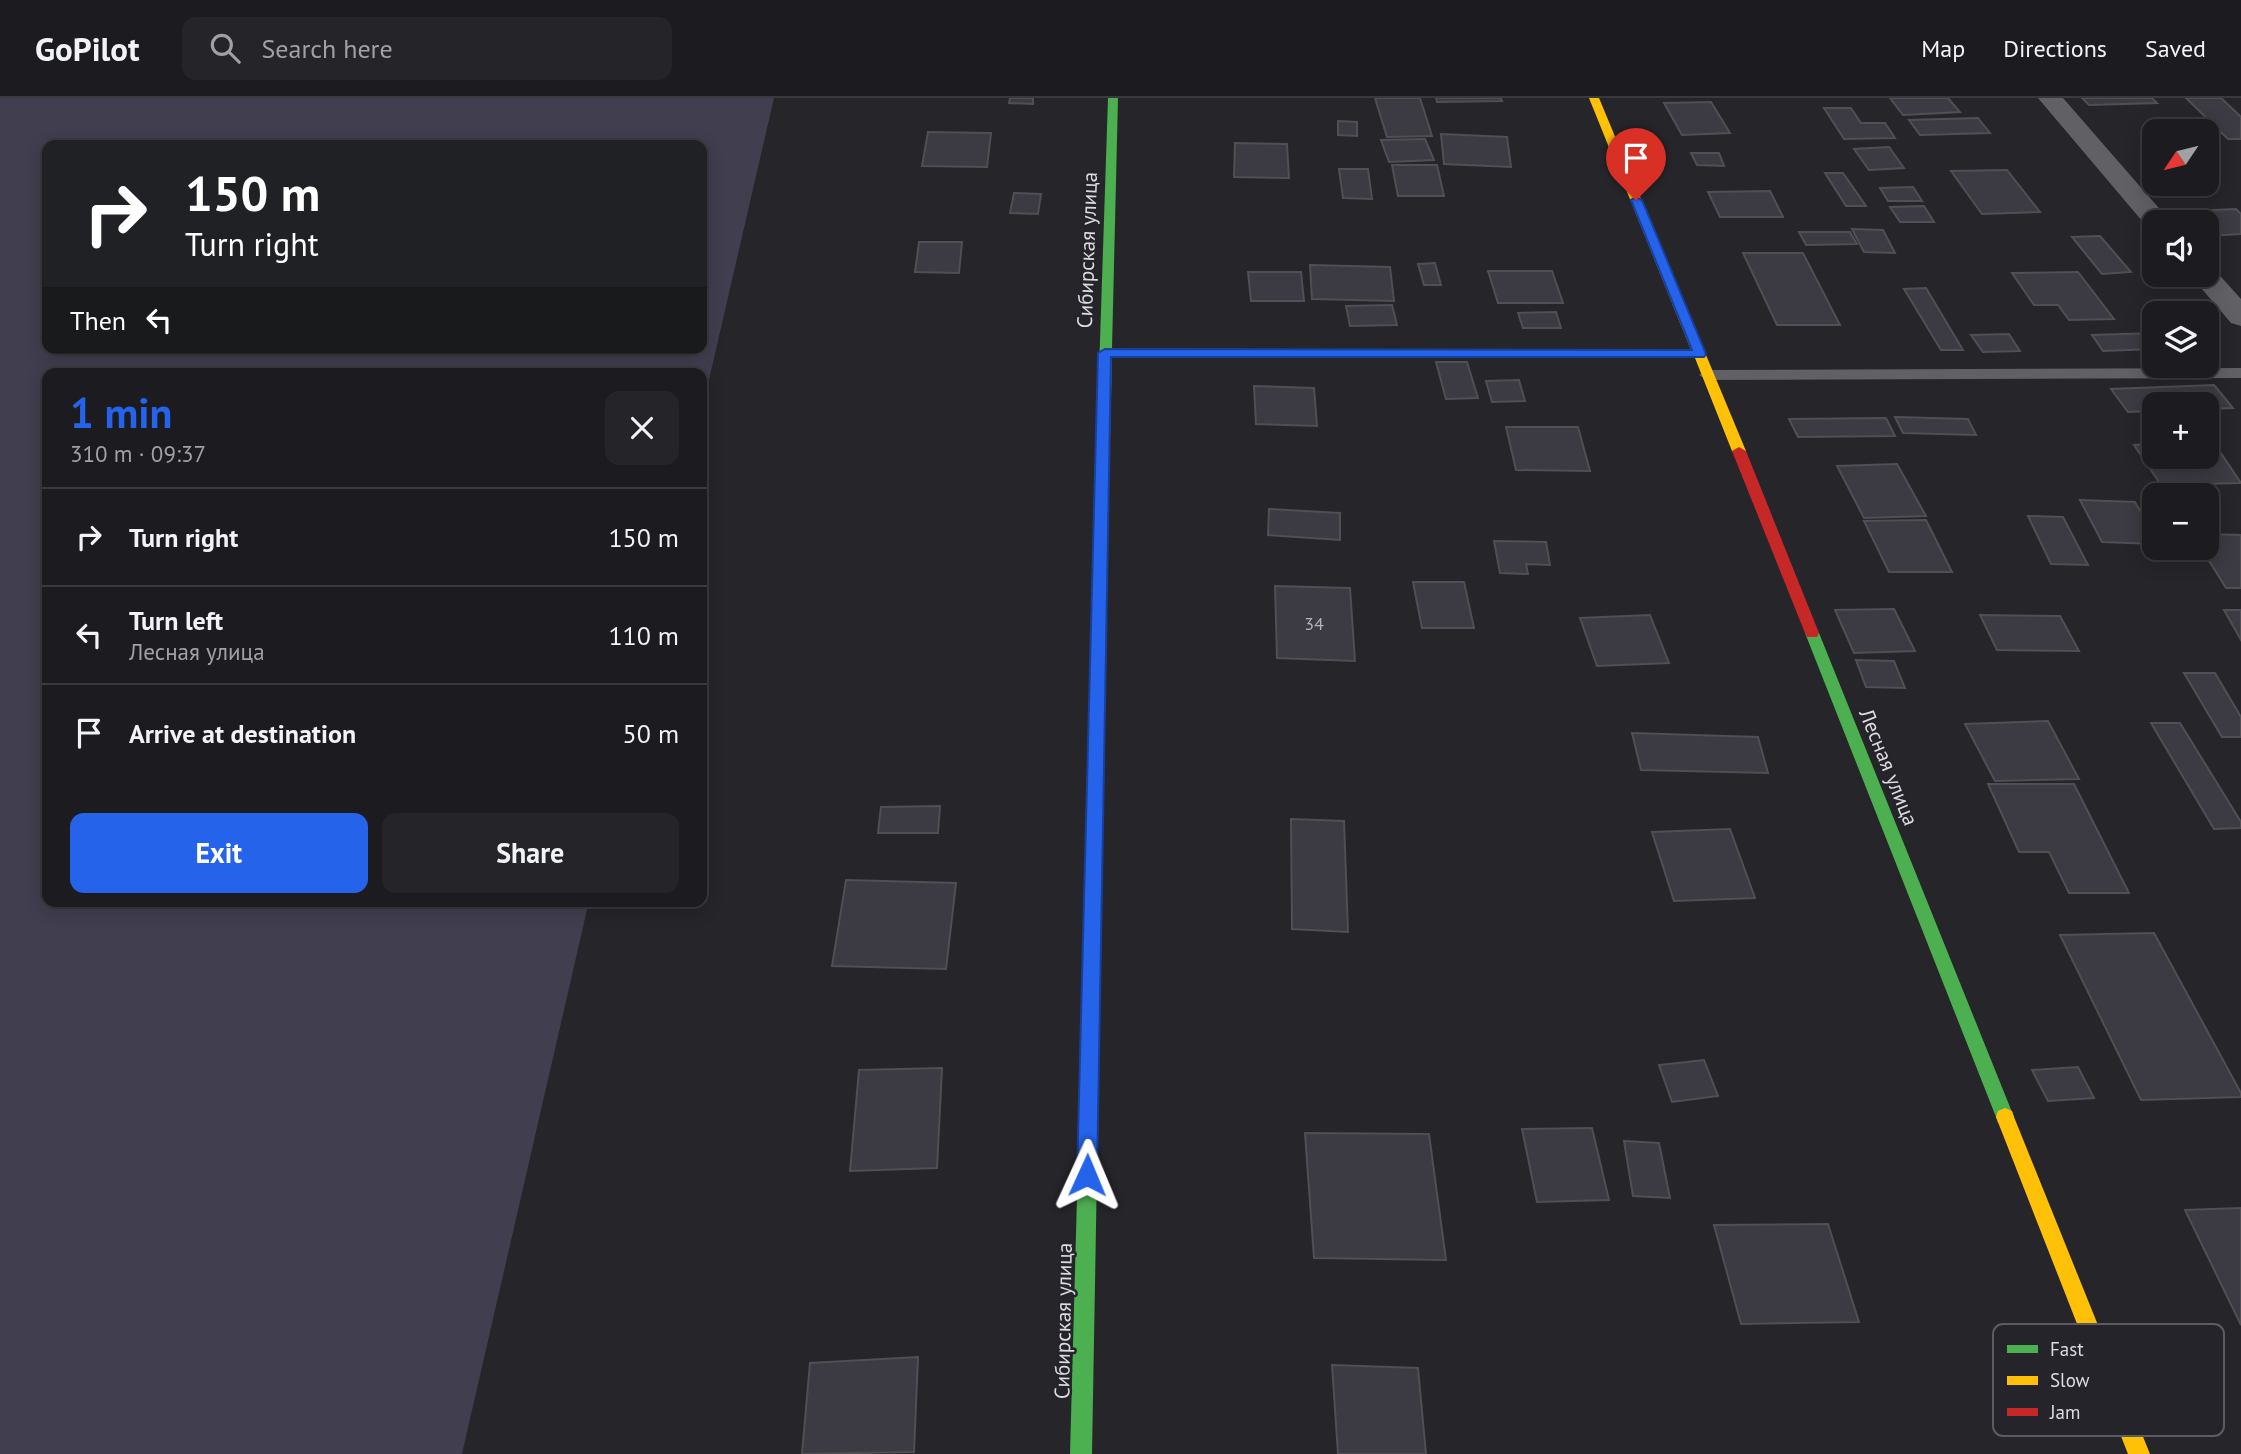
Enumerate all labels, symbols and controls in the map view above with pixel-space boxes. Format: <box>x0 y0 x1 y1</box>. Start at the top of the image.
search box <box>182 17 672 80</box>
text: GoPilot <box>35 27 140 70</box>
icon: search <box>206 29 244 67</box>
text: Search here <box>262 32 393 65</box>
text: Map <box>1921 33 1965 64</box>
text: Directions <box>2003 33 2107 64</box>
text: Saved <box>2145 33 2206 64</box>
north arrow <box>2142 119 2219 196</box>
map controls <box>2142 119 2219 560</box>
pin <box>1606 128 1666 200</box>
icon: arrive <box>1617 139 1655 177</box>
text: 150 m <box>185 161 320 225</box>
icon: right <box>70 168 161 259</box>
street label: Сибирская улица <box>1071 171 1103 329</box>
button: sound <box>2142 210 2219 287</box>
text: Turn right <box>185 223 319 265</box>
icon: left <box>140 301 178 339</box>
button: layers <box>2142 301 2219 378</box>
text: Then <box>70 304 126 337</box>
text: 1 min <box>70 385 172 440</box>
button: close <box>605 391 679 465</box>
button: + <box>2142 392 2219 469</box>
text: 310 m · 09:37 <box>70 439 206 468</box>
button: − <box>2142 483 2219 560</box>
icon: right <box>70 518 108 556</box>
text: Turn right <box>129 521 238 554</box>
text: 150 m <box>608 521 679 554</box>
text: Turn left <box>129 604 223 637</box>
house number: 34 <box>1304 612 1324 635</box>
icon: left <box>70 616 108 654</box>
text: 110 m <box>608 619 679 652</box>
text: Лесная улица <box>129 637 265 666</box>
street label: Лесная улица <box>1853 704 1925 829</box>
icon: arrive <box>70 714 108 752</box>
text: Arrive at destination <box>129 717 356 750</box>
text: 50 m <box>623 717 679 750</box>
button: Exit <box>70 813 368 893</box>
button: Share <box>382 813 679 893</box>
position arrow <box>1050 1138 1124 1212</box>
street label: Сибирская улица <box>1048 1243 1078 1399</box>
legend <box>1993 1324 2224 1436</box>
text: Fast <box>2050 1337 2084 1361</box>
text: Slow <box>2050 1368 2090 1392</box>
text: Jam <box>2049 1400 2080 1424</box>

